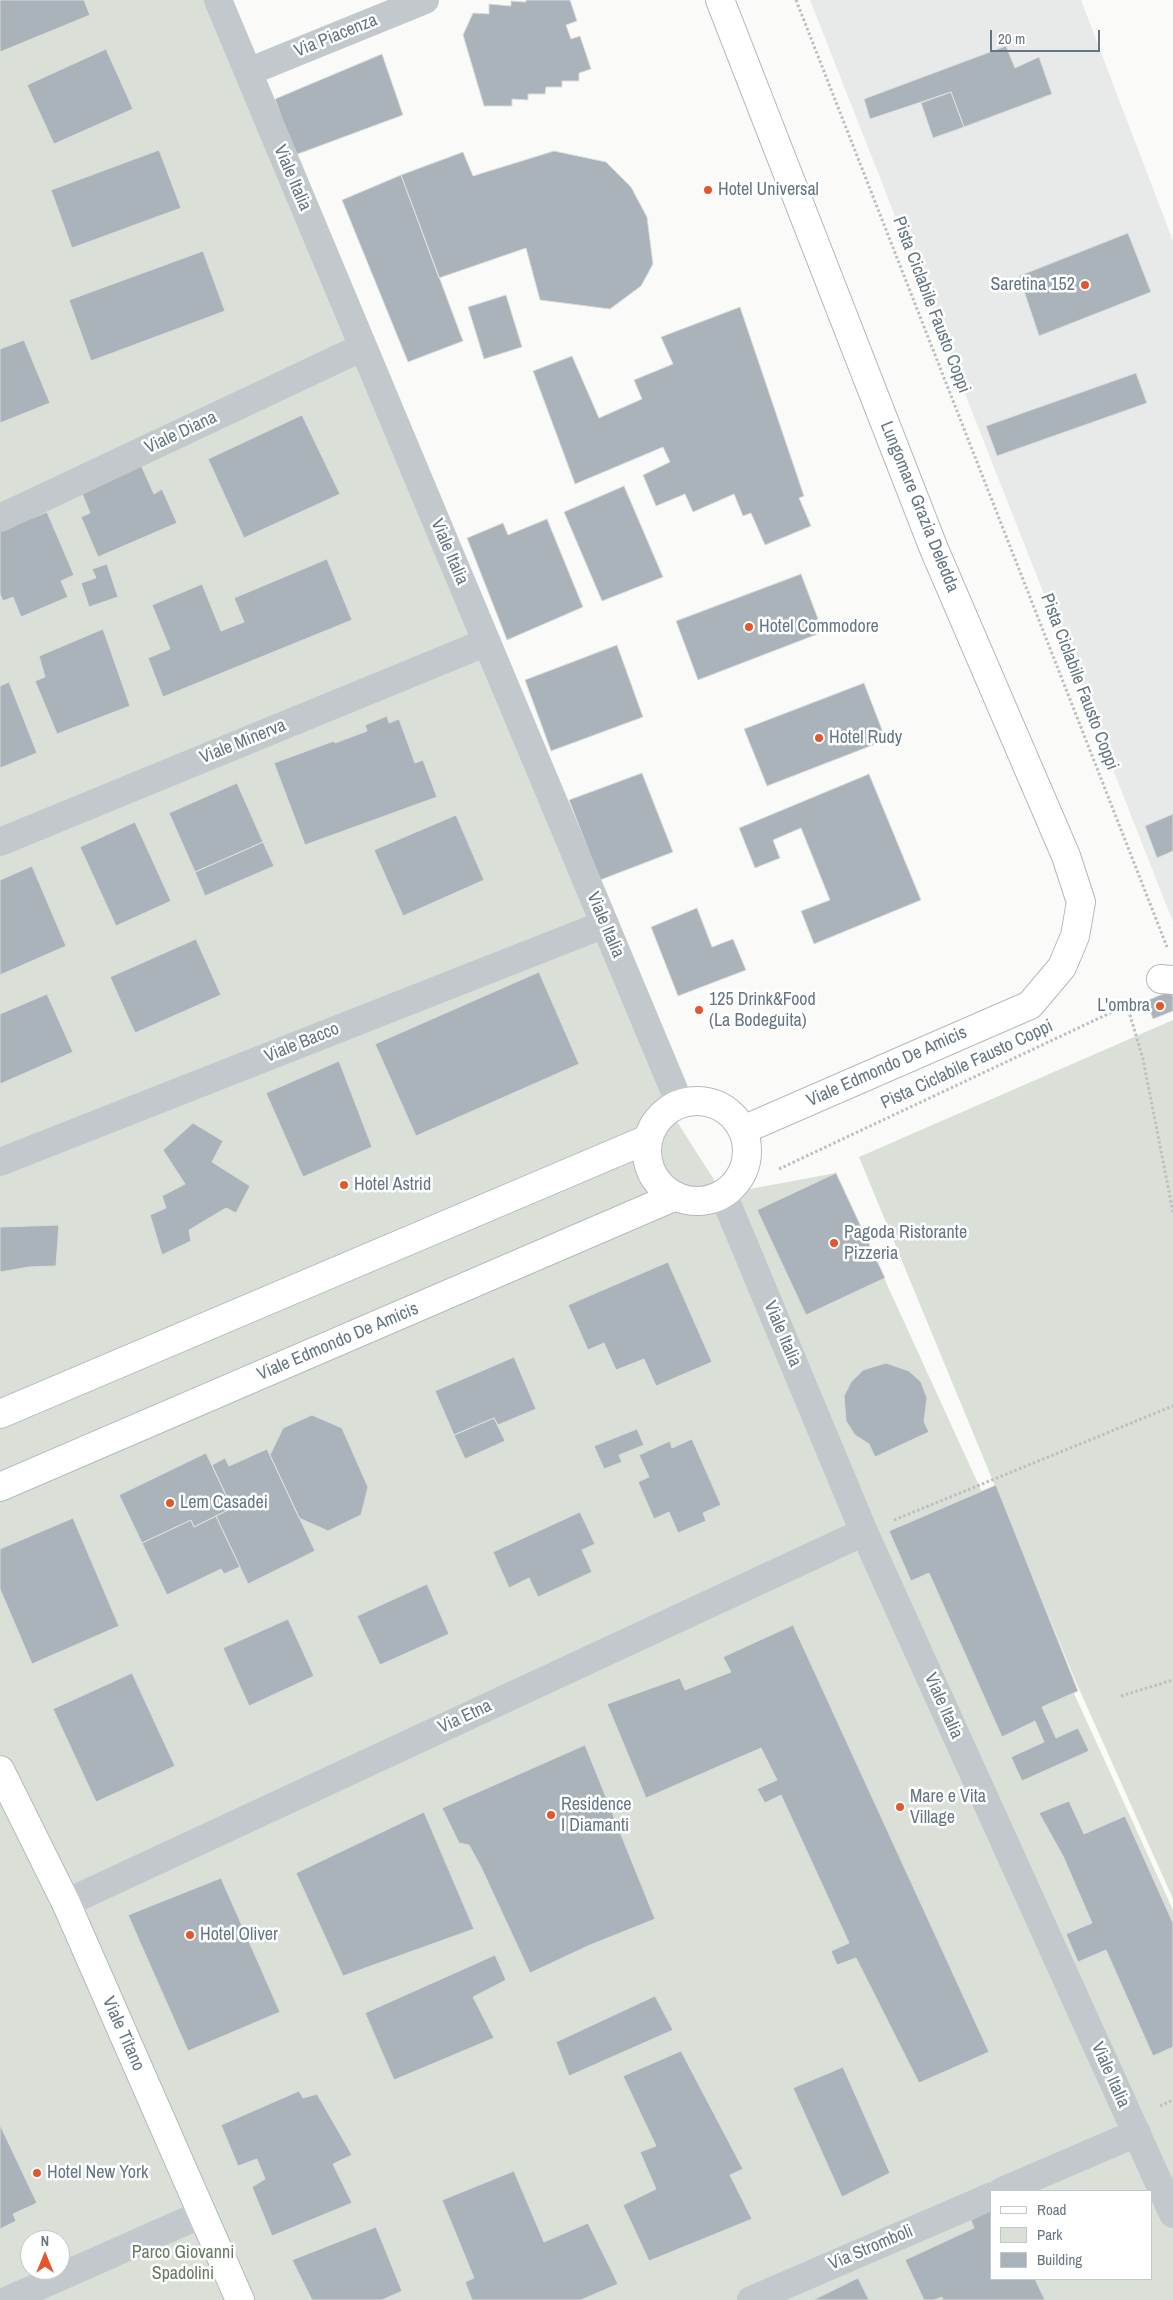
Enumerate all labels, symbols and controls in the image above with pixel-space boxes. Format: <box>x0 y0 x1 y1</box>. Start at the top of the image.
street label: Via Piacenza <box>291 10 381 62</box>
scale bar <box>993 20 1103 52</box>
text: 20 m <box>998 28 1025 49</box>
street label: Viale Italia <box>268 142 316 214</box>
place label: Hotel Universal <box>718 179 819 201</box>
marker: Hotel Universal <box>702 184 714 196</box>
street label: Pista Ciclabile Fausto Coppi <box>887 214 975 396</box>
place label: Saretina 152 <box>990 274 1075 296</box>
marker: Saretina 152 <box>1079 279 1091 291</box>
street label: Viale Diana <box>142 407 220 459</box>
street label: Lungomare Grazia Deledda <box>875 419 963 595</box>
street label: Viale Italia <box>425 516 473 588</box>
street label: Pista Ciclabile Fausto Coppi <box>1035 591 1123 773</box>
place label: Hotel Commodore <box>759 616 879 638</box>
marker: Hotel Commodore <box>743 621 755 633</box>
street label: Viale Minerva <box>197 715 289 769</box>
place label: Hotel Rudy <box>829 727 902 749</box>
marker: Hotel Rudy <box>813 732 825 744</box>
street label: Viale Italia <box>581 889 629 961</box>
place label: 125 Drink&Food (La Bodeguita) <box>709 989 816 1032</box>
place label: L'ombra <box>1097 995 1150 1017</box>
marker: L'ombra <box>1154 1000 1166 1012</box>
marker: 125 Drink&Food (La Bodeguita) <box>693 1004 705 1016</box>
street label: Pista Ciclabile Fausto Coppi <box>878 1016 1056 1114</box>
street label: Viale Bacco <box>262 1018 342 1068</box>
street label: Viale Edmondo De Amicis <box>804 1022 970 1112</box>
place label: Hotel Astrid <box>354 1174 431 1196</box>
marker: Hotel Astrid <box>338 1179 350 1191</box>
place label: Pagoda Ristorante Pizzeria <box>844 1222 967 1264</box>
marker: Pagoda Ristorante Pizzeria <box>828 1237 840 1249</box>
street label: Viale Edmondo De Amicis <box>254 1298 422 1386</box>
street label: Viale Italia <box>758 1298 806 1370</box>
place label: Lem Casadei <box>180 1492 268 1514</box>
marker: Lem Casadei <box>164 1497 176 1509</box>
street label: Viale Italia <box>919 1670 967 1742</box>
street label: Via Etna <box>435 1695 495 1739</box>
place label: Mare e Vita Village <box>910 1786 986 1828</box>
place label: Residence I Diamanti <box>561 1794 632 1836</box>
marker: Mare e Vita Village <box>894 1801 906 1813</box>
marker: Residence I Diamanti <box>545 1809 557 1821</box>
place label: Hotel Oliver <box>200 1924 278 1946</box>
marker: Hotel Oliver <box>184 1929 196 1941</box>
street label: Viale Titano <box>97 1994 149 2074</box>
street label: Viale Italia <box>1086 2039 1134 2111</box>
place label: Hotel New York <box>47 2162 148 2184</box>
marker: Hotel New York <box>31 2167 43 2179</box>
legend <box>990 2190 1153 2280</box>
text: Road <box>1037 2199 1066 2220</box>
street label: Via Stromboli <box>826 2221 916 2275</box>
text: Park <box>1037 2224 1062 2245</box>
north arrow <box>20 2230 70 2280</box>
text: N <box>41 2232 49 2250</box>
park label: Parco Giovanni Spadolini <box>132 2242 234 2284</box>
text: Building <box>1037 2249 1082 2270</box>

